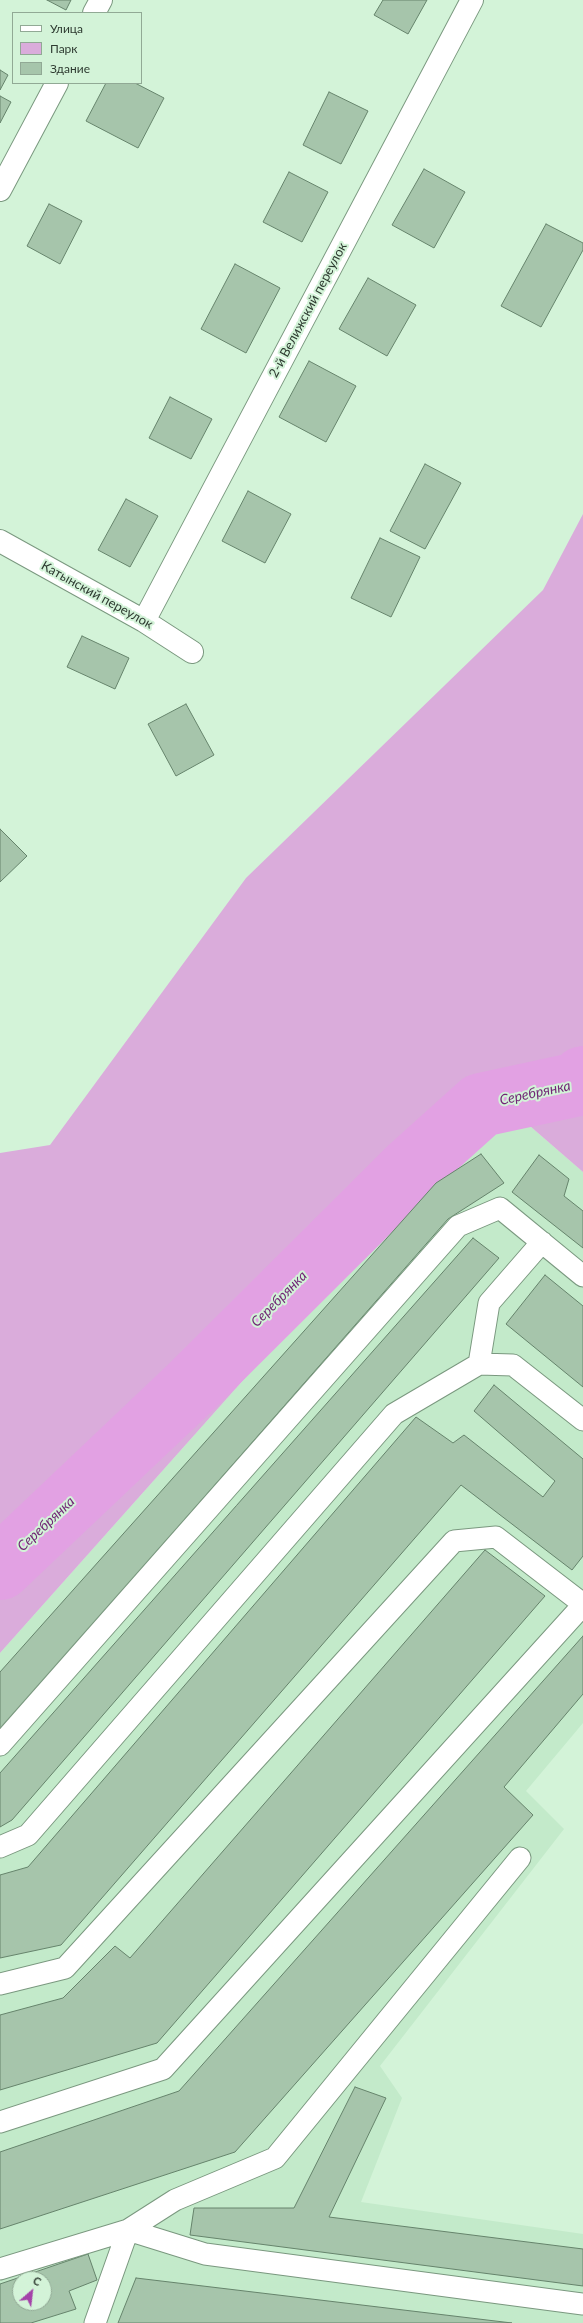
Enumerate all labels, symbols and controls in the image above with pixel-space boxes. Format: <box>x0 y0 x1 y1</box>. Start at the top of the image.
legend <box>12 12 142 84</box>
text: Улица <box>50 21 83 36</box>
text: Парк <box>50 41 78 56</box>
text: Здание <box>50 61 90 76</box>
street label: 2-й Велижский переулок <box>266 240 350 380</box>
street label: Катынский переулок <box>38 558 156 632</box>
water label: Серебрянка <box>498 1077 572 1109</box>
water label: Серебрянка <box>248 1268 310 1330</box>
water label: Серебрянка <box>14 1493 78 1555</box>
north arrow <box>12 2271 52 2311</box>
text: С <box>31 2273 44 2288</box>

